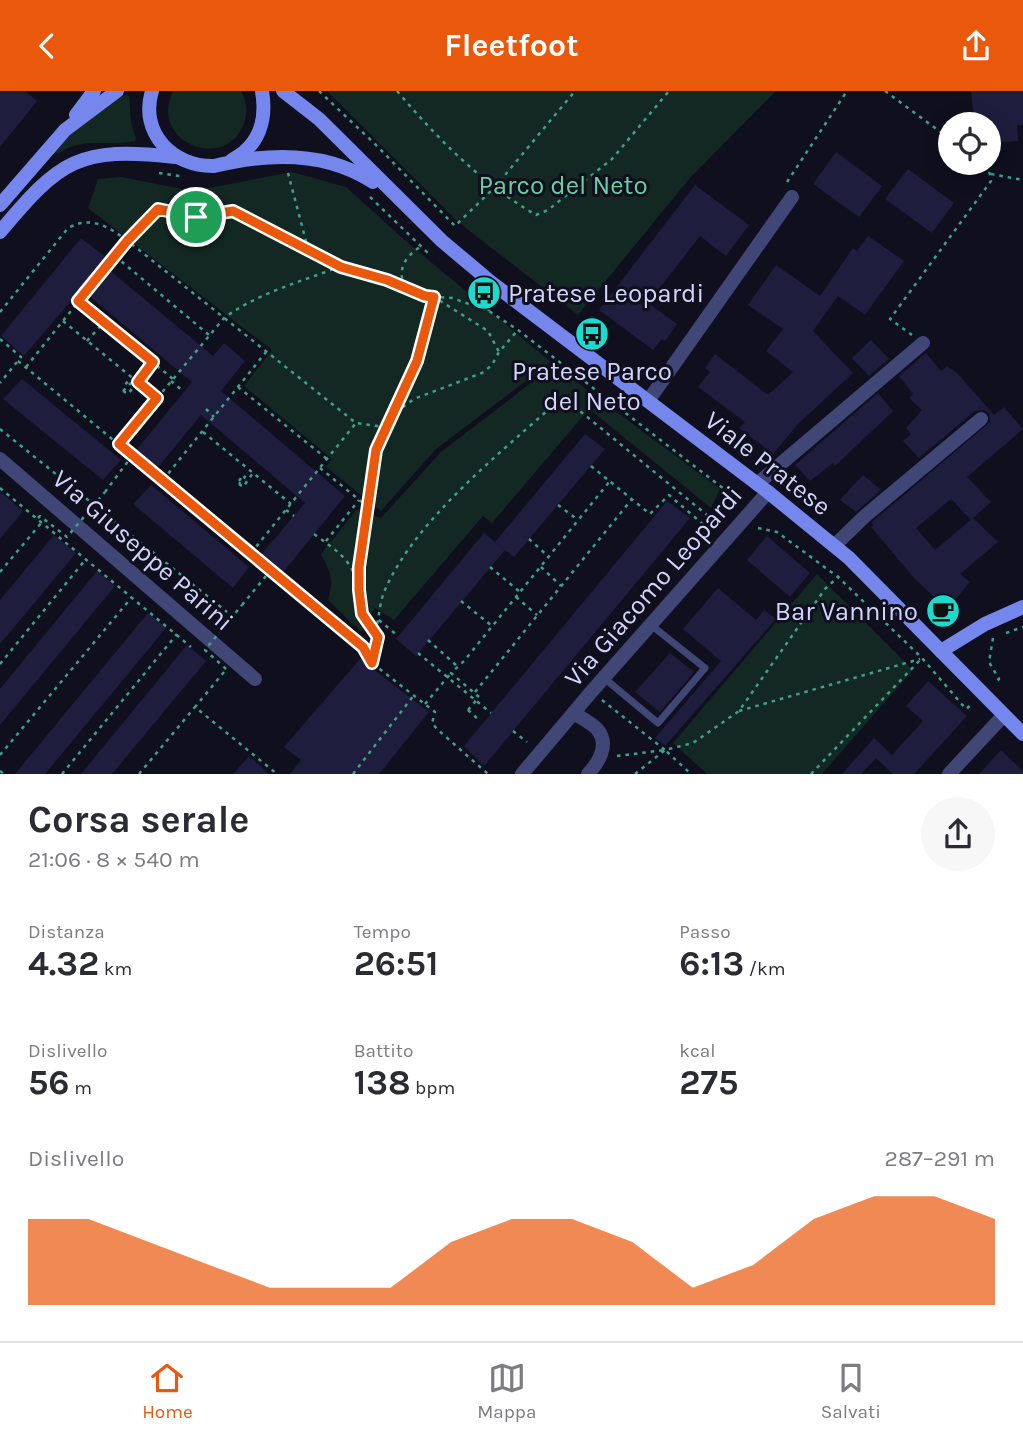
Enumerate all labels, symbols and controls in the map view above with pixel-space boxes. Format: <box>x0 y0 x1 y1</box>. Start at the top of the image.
icon: back <box>28 27 66 65</box>
text: Fleetfoot <box>444 27 579 64</box>
icon: share <box>957 27 995 65</box>
map controls <box>938 112 1001 175</box>
button: locate <box>938 112 1001 175</box>
park label: Parco del Neto <box>478 170 648 201</box>
pin <box>166 187 226 247</box>
icon: arrive <box>177 198 215 236</box>
bus stop icon: Pratese Leopardi <box>465 274 503 312</box>
place label: Pratese Leopardi <box>508 278 704 309</box>
bus stop icon: Pratese Parco del Neto <box>573 315 611 353</box>
place label: Pratese Parco del Neto <box>512 356 672 417</box>
street label: Viale Pratese <box>698 404 837 522</box>
street label: Via Giuseppe Parini <box>46 463 239 637</box>
street label: Via Giacomo Leopardi <box>558 480 749 693</box>
cafe icon: Bar Vannino <box>924 592 962 630</box>
place label: Bar Vannino <box>775 596 918 627</box>
text: Corsa serale <box>28 797 249 842</box>
button: share <box>921 797 995 871</box>
text: 21:06 · 8 × 540 m <box>28 846 200 873</box>
text: Distanza <box>28 921 105 943</box>
text: Tempo <box>354 921 411 943</box>
text: Passo <box>679 921 731 943</box>
text: 4.32 <box>28 943 99 984</box>
text: 26:51 <box>354 943 438 984</box>
text: 6:13 <box>679 943 744 984</box>
text: km <box>99 958 132 980</box>
text: /km <box>744 958 785 980</box>
text: Dislivello <box>28 1040 108 1062</box>
text: Battito <box>354 1040 413 1062</box>
text: kcal <box>679 1040 716 1062</box>
text: 56 <box>28 1062 70 1103</box>
text: 138 <box>354 1062 411 1103</box>
text: 275 <box>679 1062 738 1103</box>
text: m <box>70 1077 92 1099</box>
text: bpm <box>411 1077 455 1099</box>
text: Dislivello <box>28 1145 124 1172</box>
text: 287–291 m <box>885 1145 995 1172</box>
tab: Home <box>142 1359 193 1423</box>
tab: Mappa <box>477 1359 536 1423</box>
tab: Salvati <box>821 1359 881 1423</box>

